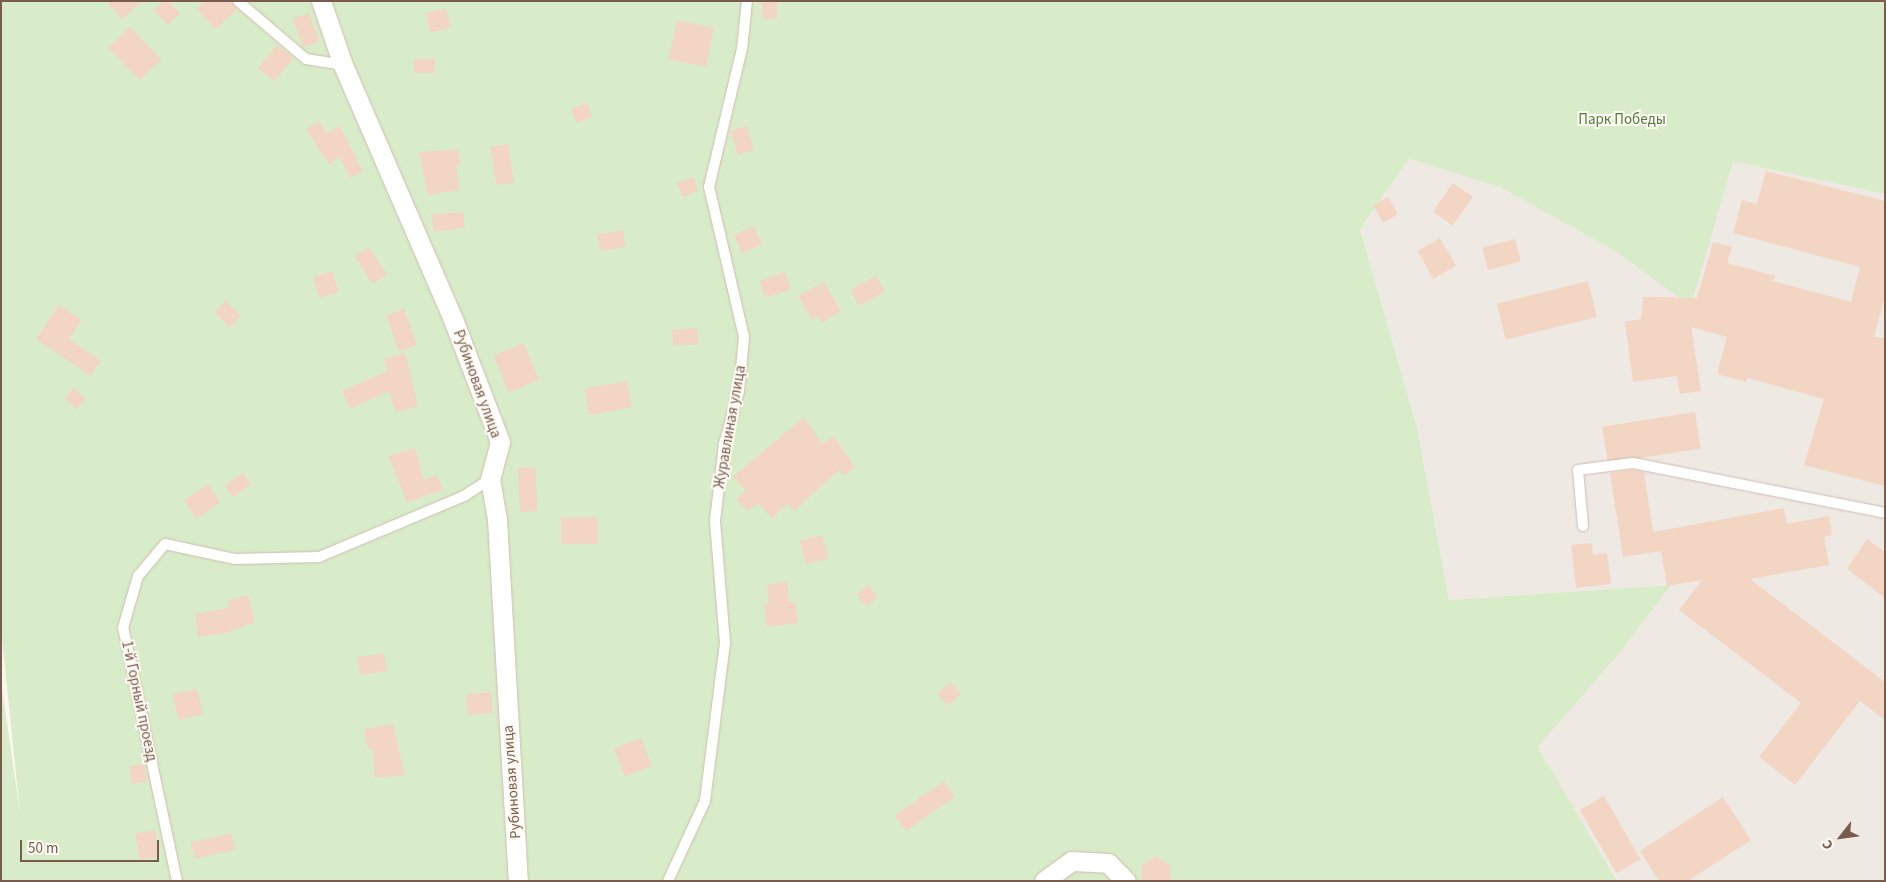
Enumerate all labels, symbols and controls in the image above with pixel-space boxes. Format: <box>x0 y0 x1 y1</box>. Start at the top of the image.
park label: Парк Победы <box>1578 111 1666 129</box>
street label: Рубиновая улица <box>449 327 505 441</box>
street label: Журавлиная улица <box>710 364 750 490</box>
street label: 1-й Горный проезд <box>117 639 161 763</box>
street label: Рубиновая улица <box>499 725 525 839</box>
north arrow <box>1816 812 1866 862</box>
scale bar <box>22 830 161 862</box>
text: С <box>1817 836 1839 853</box>
text: 50 m <box>28 838 58 859</box>

